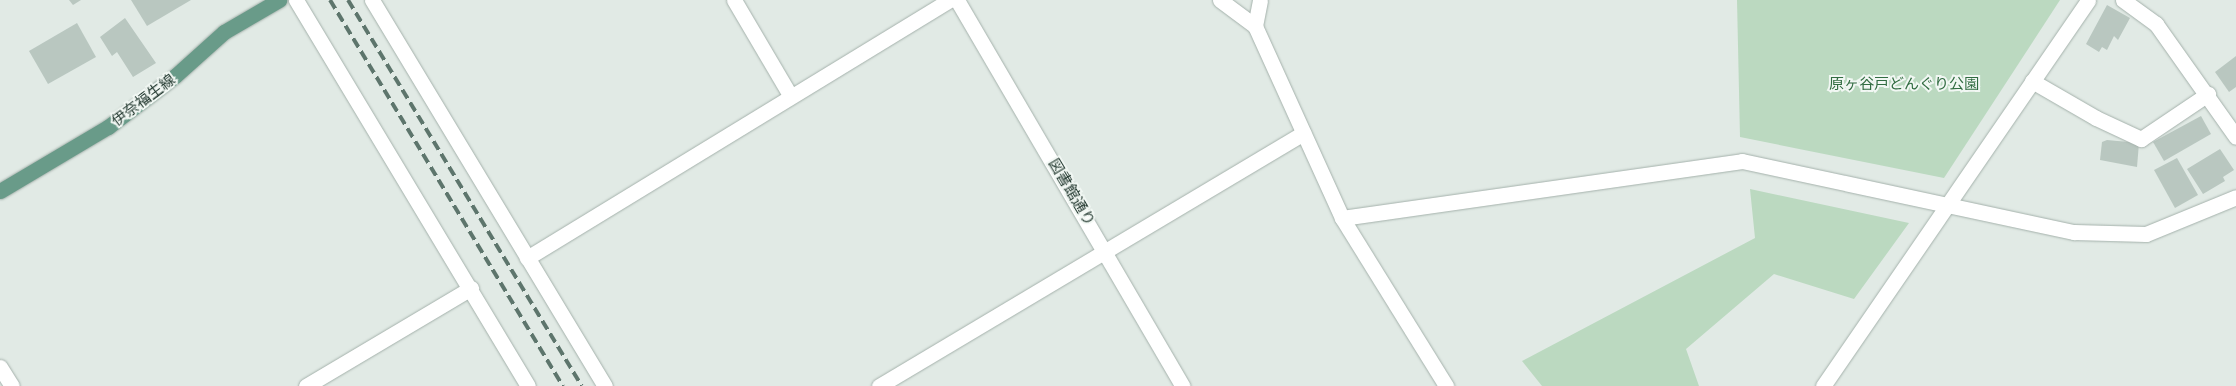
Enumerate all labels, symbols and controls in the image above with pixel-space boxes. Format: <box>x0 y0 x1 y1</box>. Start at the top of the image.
street label: 伊奈福生線 <box>108 70 178 130</box>
park label: 原ヶ谷戸どんぐり公園 <box>1829 75 1979 93</box>
street label: 図書館通り <box>1045 155 1099 229</box>

